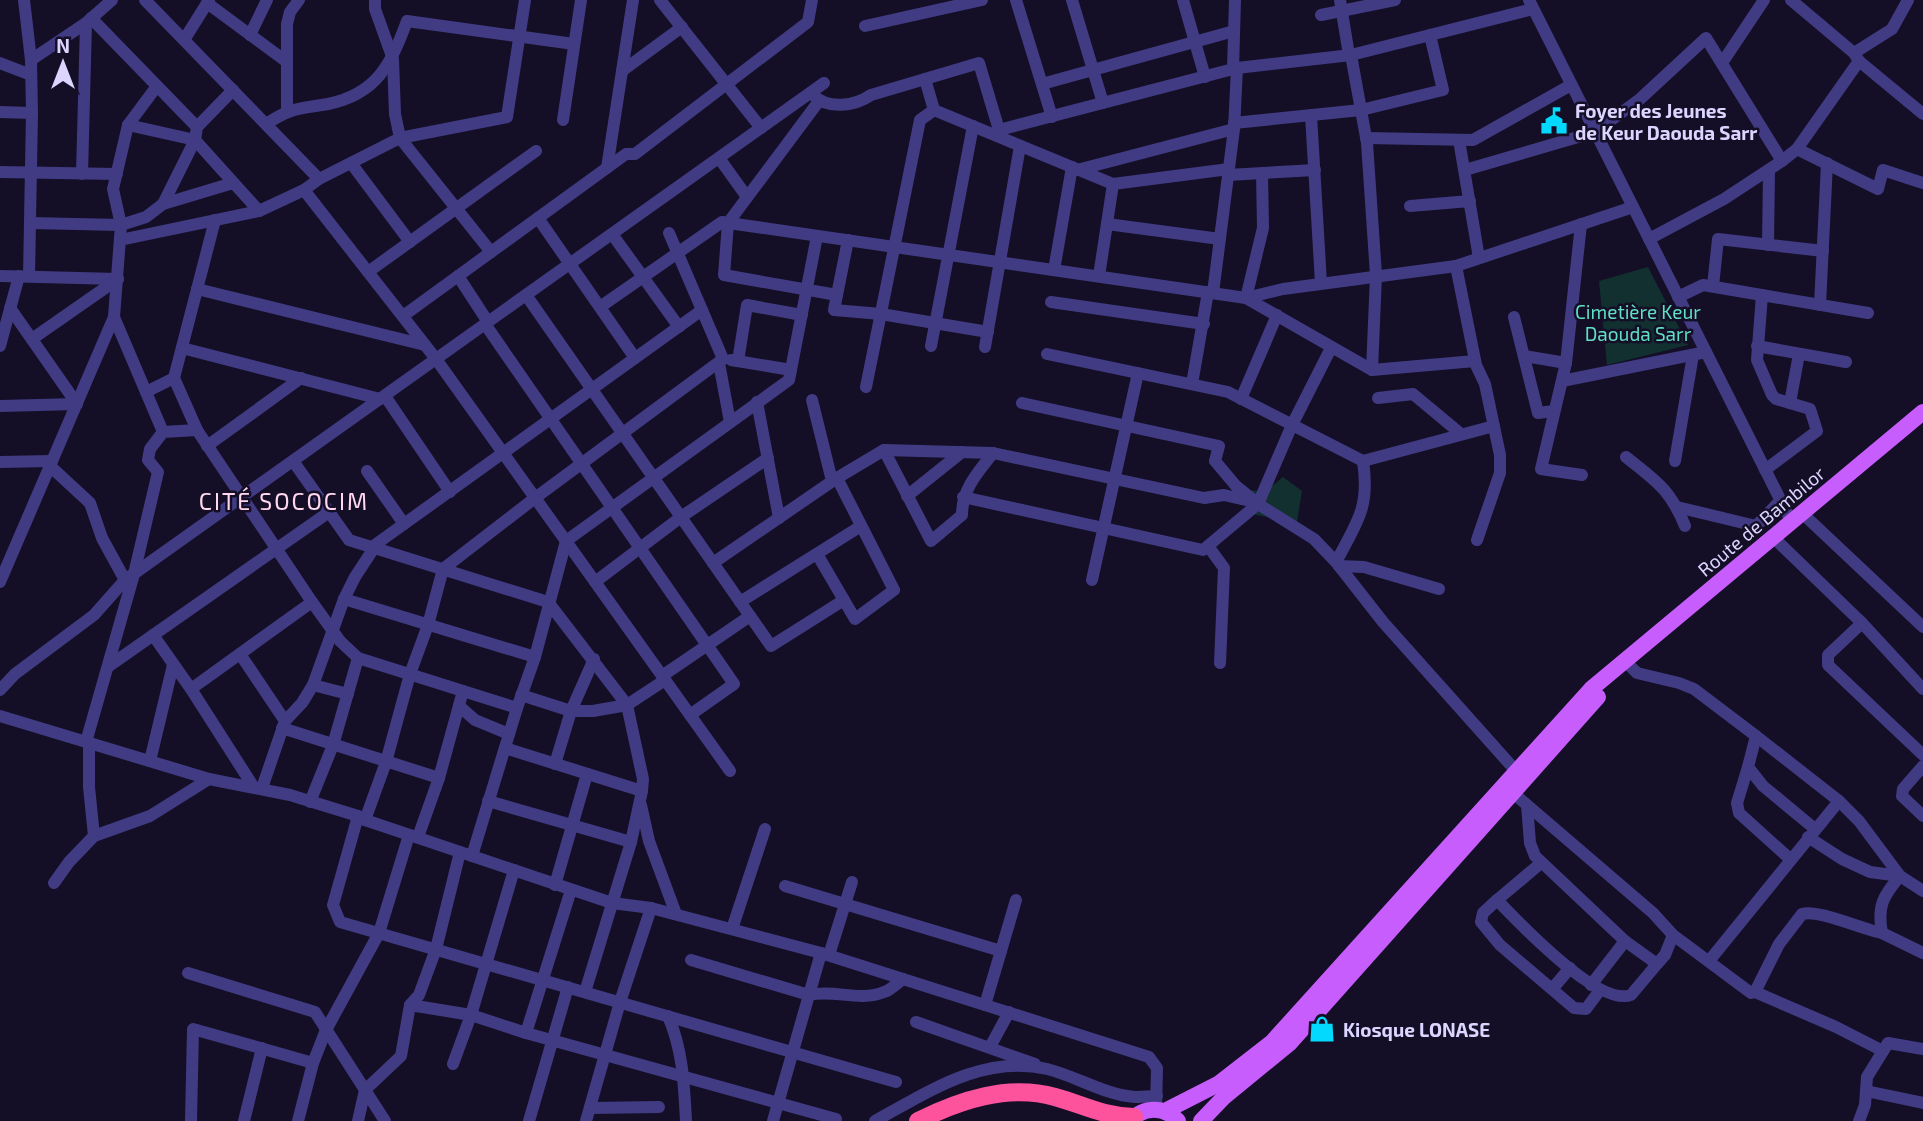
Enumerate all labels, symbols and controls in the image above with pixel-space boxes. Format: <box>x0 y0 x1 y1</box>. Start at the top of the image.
north arrow <box>28 28 98 98</box>
text: N <box>56 34 70 57</box>
place label: Foyer des Jeunes de Keur Daouda Sarr <box>1575 99 1757 144</box>
public building icon: Foyer des Jeunes de Keur Daouda Sarr <box>1539 106 1569 136</box>
park label: Cimetière Keur Daouda Sarr <box>1575 300 1701 345</box>
street label: Route de Bambilor <box>1693 461 1829 581</box>
district label: CITÉ SOCOCIM <box>199 487 369 515</box>
shop icon: Kiosque LONASE <box>1307 1014 1337 1044</box>
place label: Kiosque LONASE <box>1343 1018 1490 1041</box>

